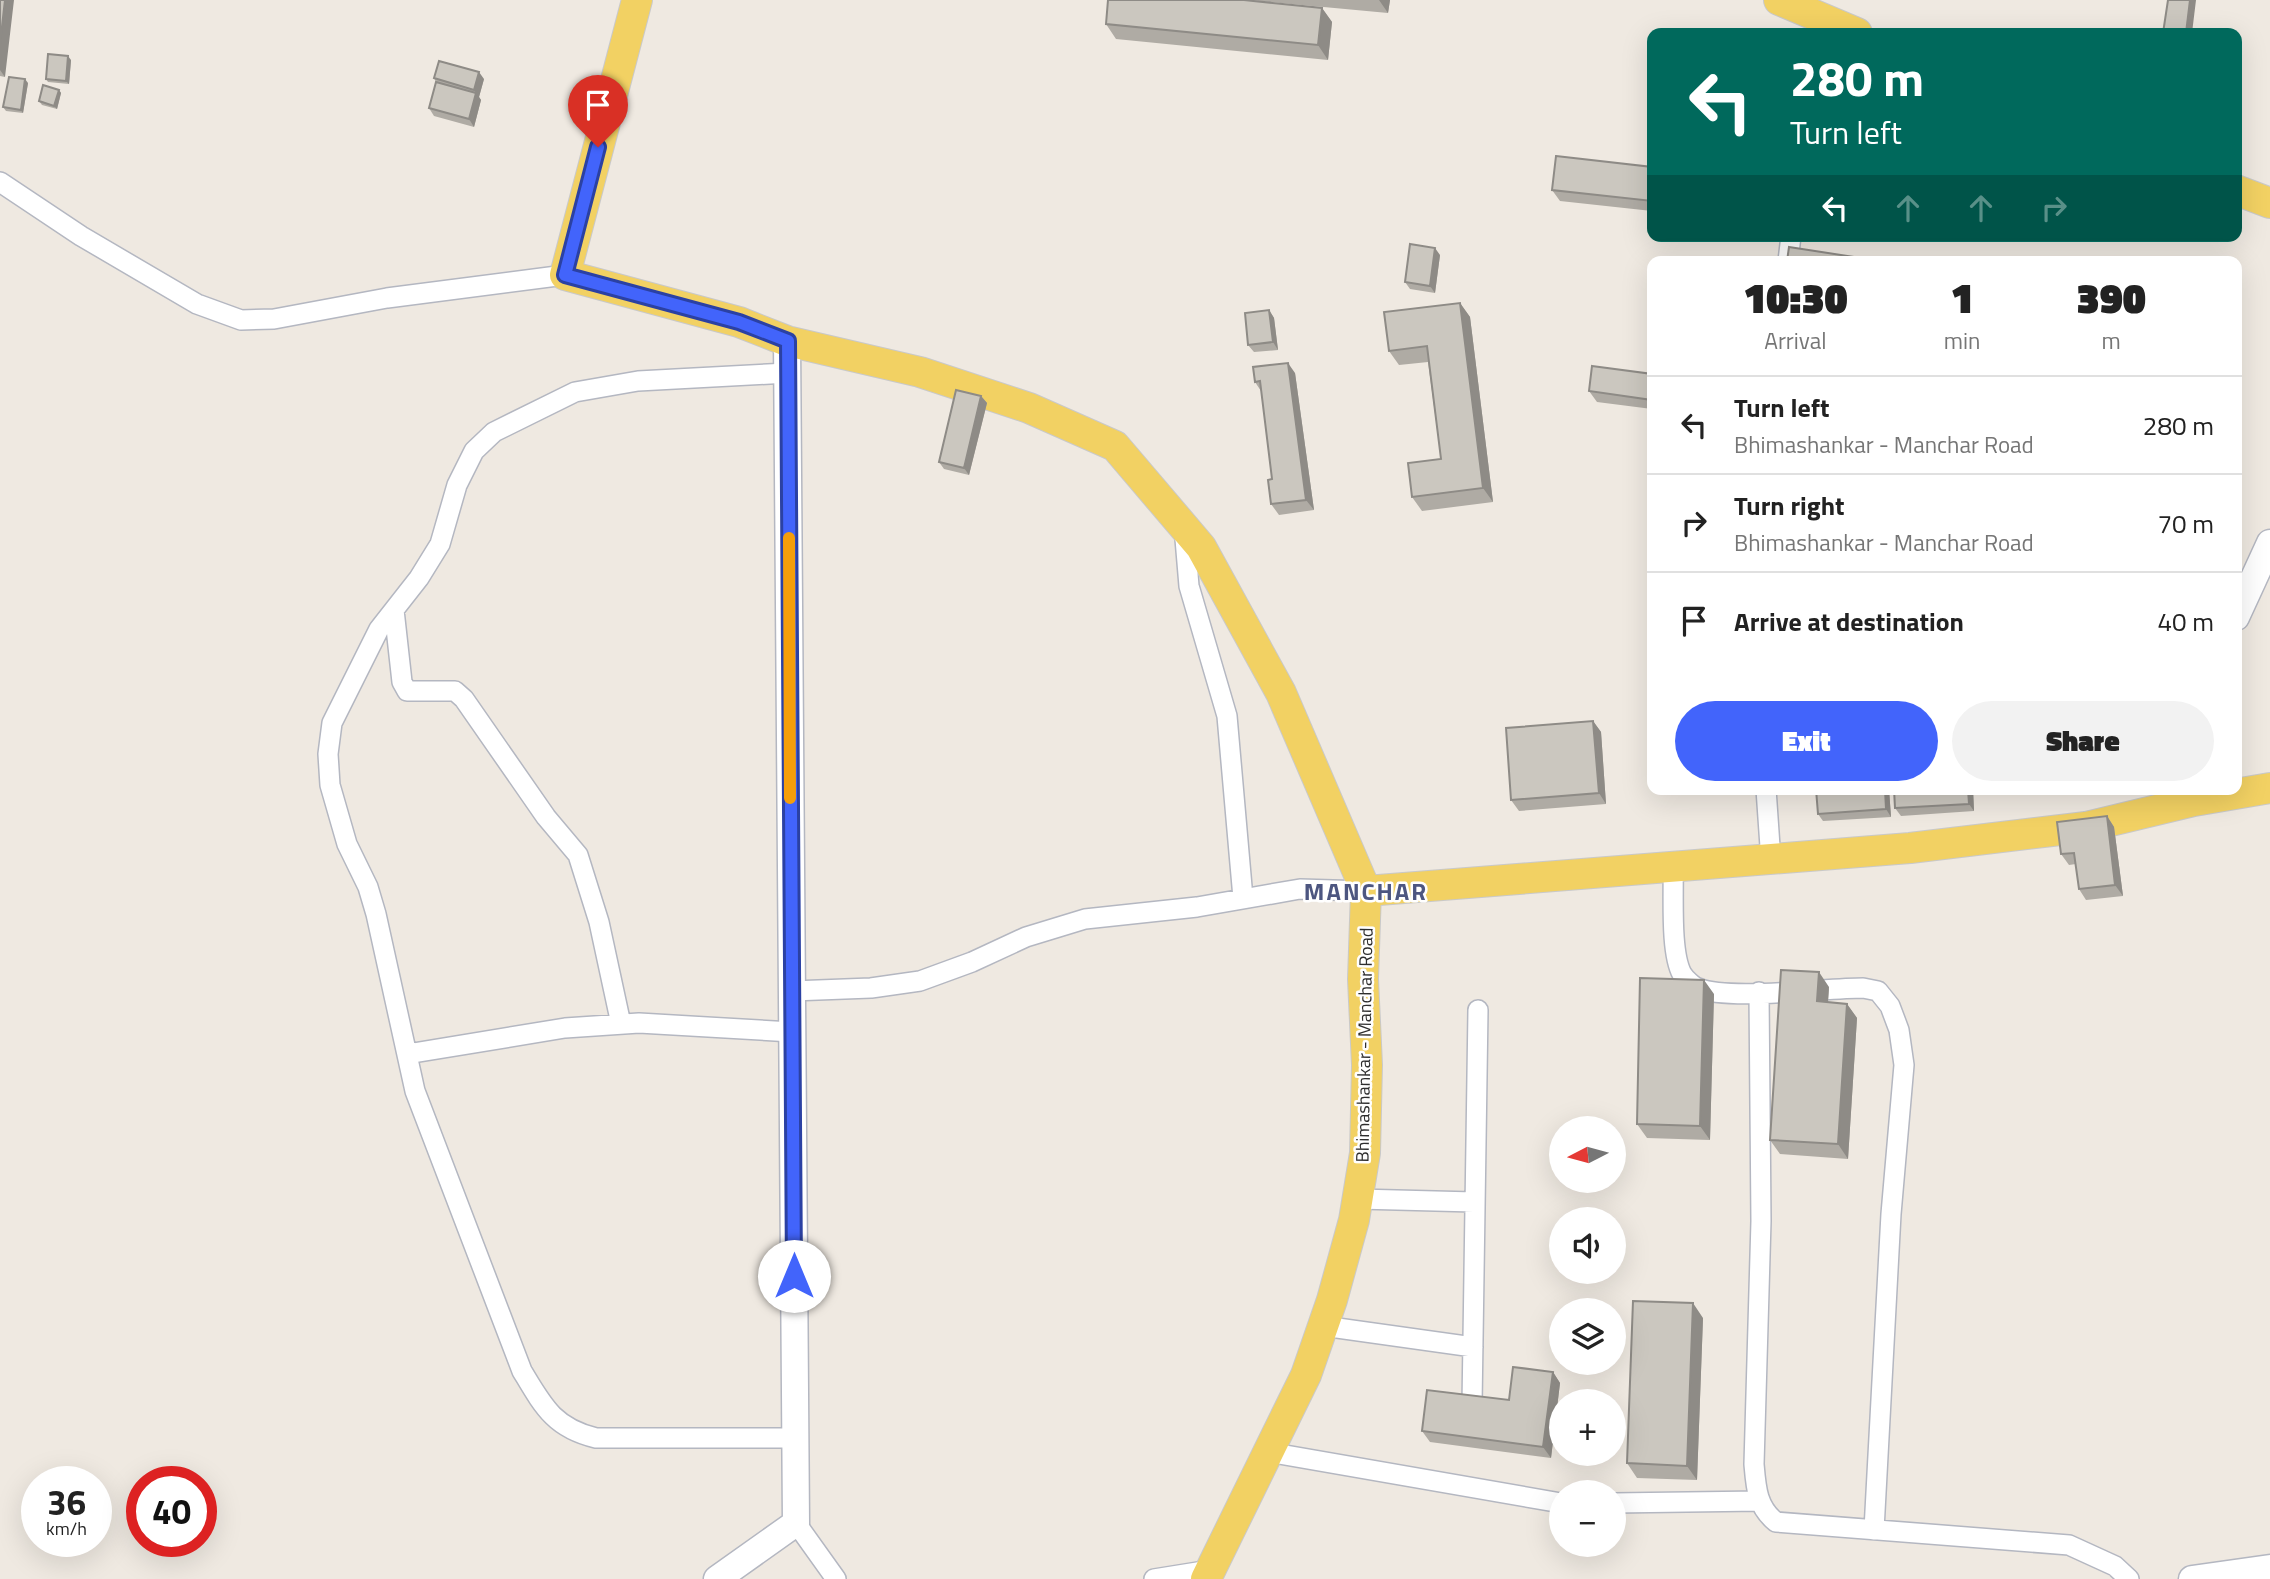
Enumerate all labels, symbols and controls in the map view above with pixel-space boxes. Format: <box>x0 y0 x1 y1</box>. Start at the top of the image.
text: 280 m <box>1790 40 1924 115</box>
icon: left <box>1675 56 1766 147</box>
pin <box>568 75 628 147</box>
icon: arrive <box>579 86 617 124</box>
text: Turn left <box>1790 108 1902 156</box>
icon: left <box>1816 189 1854 227</box>
icon: ahead <box>1889 189 1927 227</box>
icon: ahead <box>1962 189 2000 227</box>
icon: right <box>2035 189 2073 227</box>
text: 10:30 <box>1743 265 1848 329</box>
text: 1 <box>1951 265 1974 329</box>
text: 390 <box>2077 265 2146 329</box>
text: Arrival <box>1764 323 1827 358</box>
text: min <box>1944 323 1980 358</box>
text: m <box>2102 323 2121 358</box>
text: Turn left <box>1734 388 1829 427</box>
icon: left <box>1675 406 1713 444</box>
text: 280 m <box>2143 406 2214 445</box>
text: Bhimashankar - Manchar Road <box>1734 427 2034 462</box>
text: Turn right <box>1734 486 1845 525</box>
icon: right <box>1675 504 1713 542</box>
text: 70 m <box>2157 504 2214 543</box>
text: Bhimashankar - Manchar Road <box>1734 525 2034 560</box>
icon: arrive <box>1675 602 1713 640</box>
text: Arrive at destination <box>1734 602 1964 641</box>
text: 40 m <box>2157 602 2214 641</box>
button: Exit <box>1675 701 1938 781</box>
button: Share <box>1952 701 2214 781</box>
district label: MANCHAR <box>1304 873 1428 909</box>
street label: Bhimashankar - Manchar Road <box>1348 927 1380 1163</box>
north arrow <box>1549 1116 1626 1194</box>
map controls <box>1549 1116 1626 1557</box>
button: sound <box>1549 1207 1626 1284</box>
position arrow <box>757 1239 831 1313</box>
button: layers <box>1549 1298 1626 1375</box>
button: + <box>1549 1389 1626 1466</box>
speed limit sign: 40 <box>126 1466 217 1557</box>
text: 36 <box>47 1475 86 1529</box>
button: − <box>1549 1480 1626 1557</box>
text: km/h <box>46 1515 87 1542</box>

